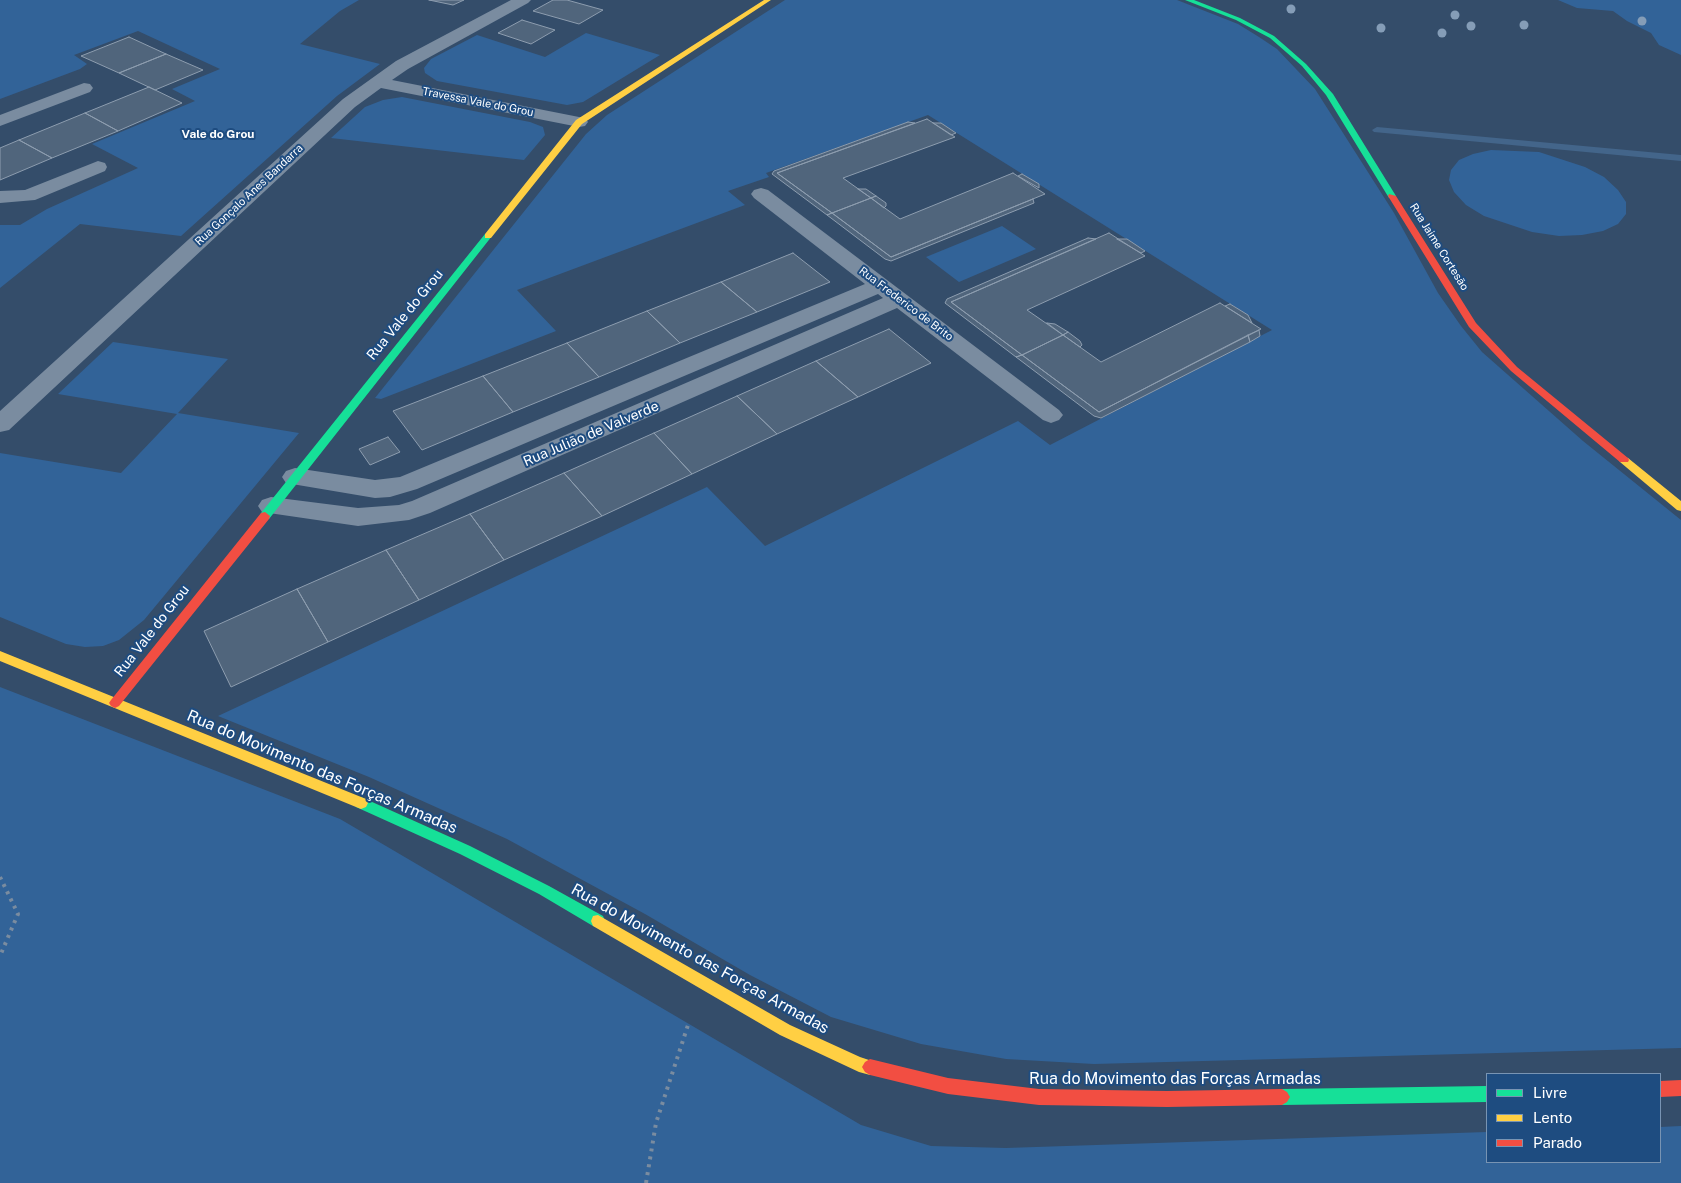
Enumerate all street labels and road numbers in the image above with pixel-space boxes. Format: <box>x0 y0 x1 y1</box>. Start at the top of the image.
street label: Travessa Vale do Grou <box>421 85 535 119</box>
street label: Rua Gonçalo Anes Bandarra <box>192 142 306 248</box>
street label: Rua Jaime Cortesão <box>1407 201 1471 293</box>
street label: Rua Frederico de Brito <box>856 264 956 344</box>
street label: Rua Vale do Grou <box>363 266 447 364</box>
street label: Rua Julião de Valverde <box>521 398 661 470</box>
street label: Rua Vale do Grou <box>111 582 193 680</box>
street label: Rua do Movimento das Forças Armadas <box>184 706 460 838</box>
street label: Rua do Movimento das Forças Armadas <box>568 880 832 1038</box>
street label: Rua do Movimento das Forças Armadas <box>1029 1069 1321 1089</box>

